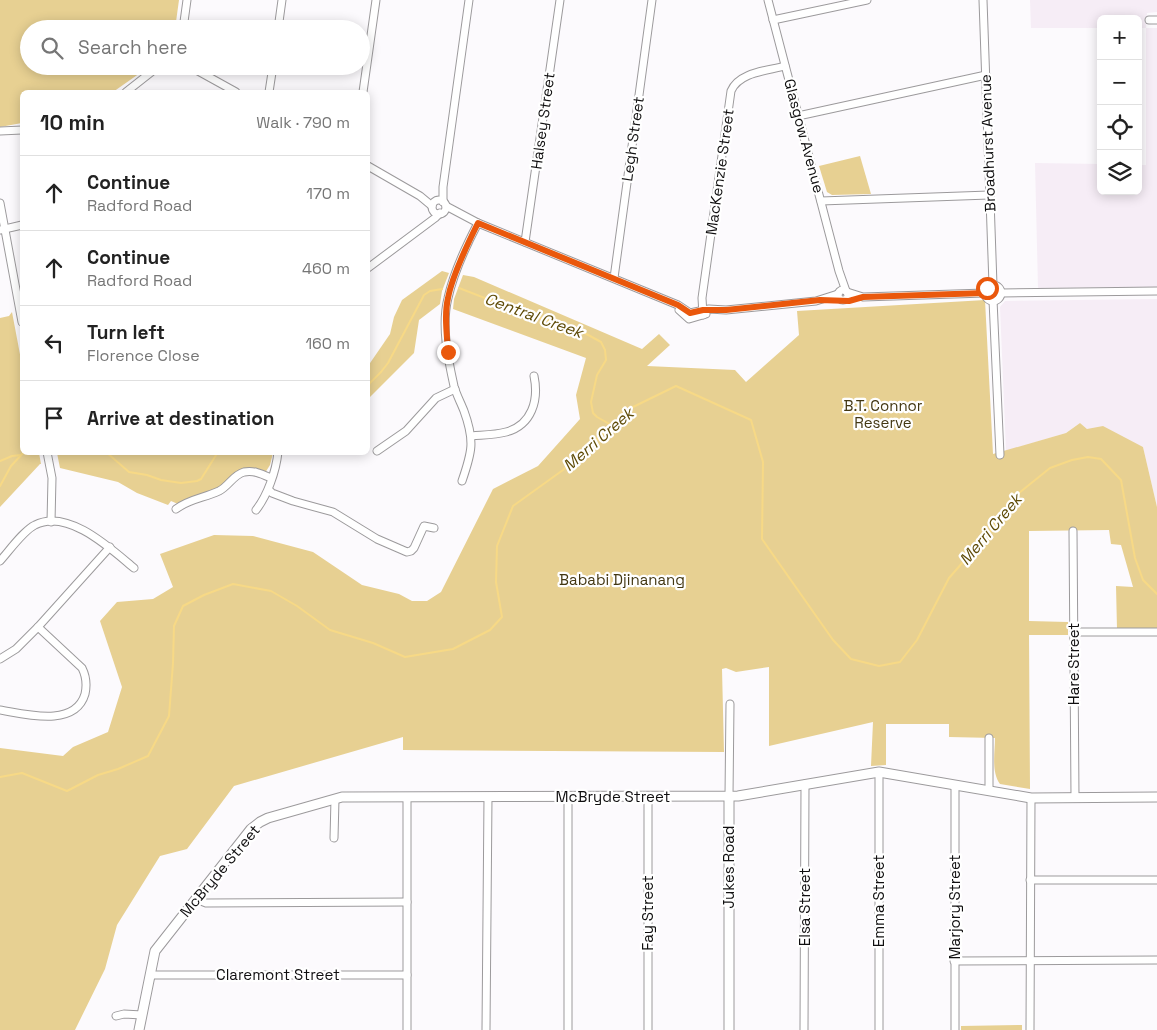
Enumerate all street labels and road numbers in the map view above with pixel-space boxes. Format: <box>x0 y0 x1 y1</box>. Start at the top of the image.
street label: Halsey Street <box>526 71 559 171</box>
street label: Broadhurst Avenue <box>976 74 999 212</box>
street label: Glasgow Avenue <box>780 77 829 195</box>
street label: Legh Street <box>617 95 648 183</box>
street label: MacKenzie Street <box>701 107 738 236</box>
street label: Hare Street <box>1064 623 1083 705</box>
street label: McBryde Street <box>556 787 671 806</box>
street label: McBryde Street <box>175 820 264 921</box>
street label: Jukes Road <box>719 826 738 908</box>
street label: Emma Street <box>869 855 888 947</box>
street label: Marjory Street <box>945 855 964 959</box>
street label: Elsa Street <box>795 868 814 946</box>
street label: Fay Street <box>638 875 657 951</box>
street label: Claremont Street <box>216 965 340 984</box>

